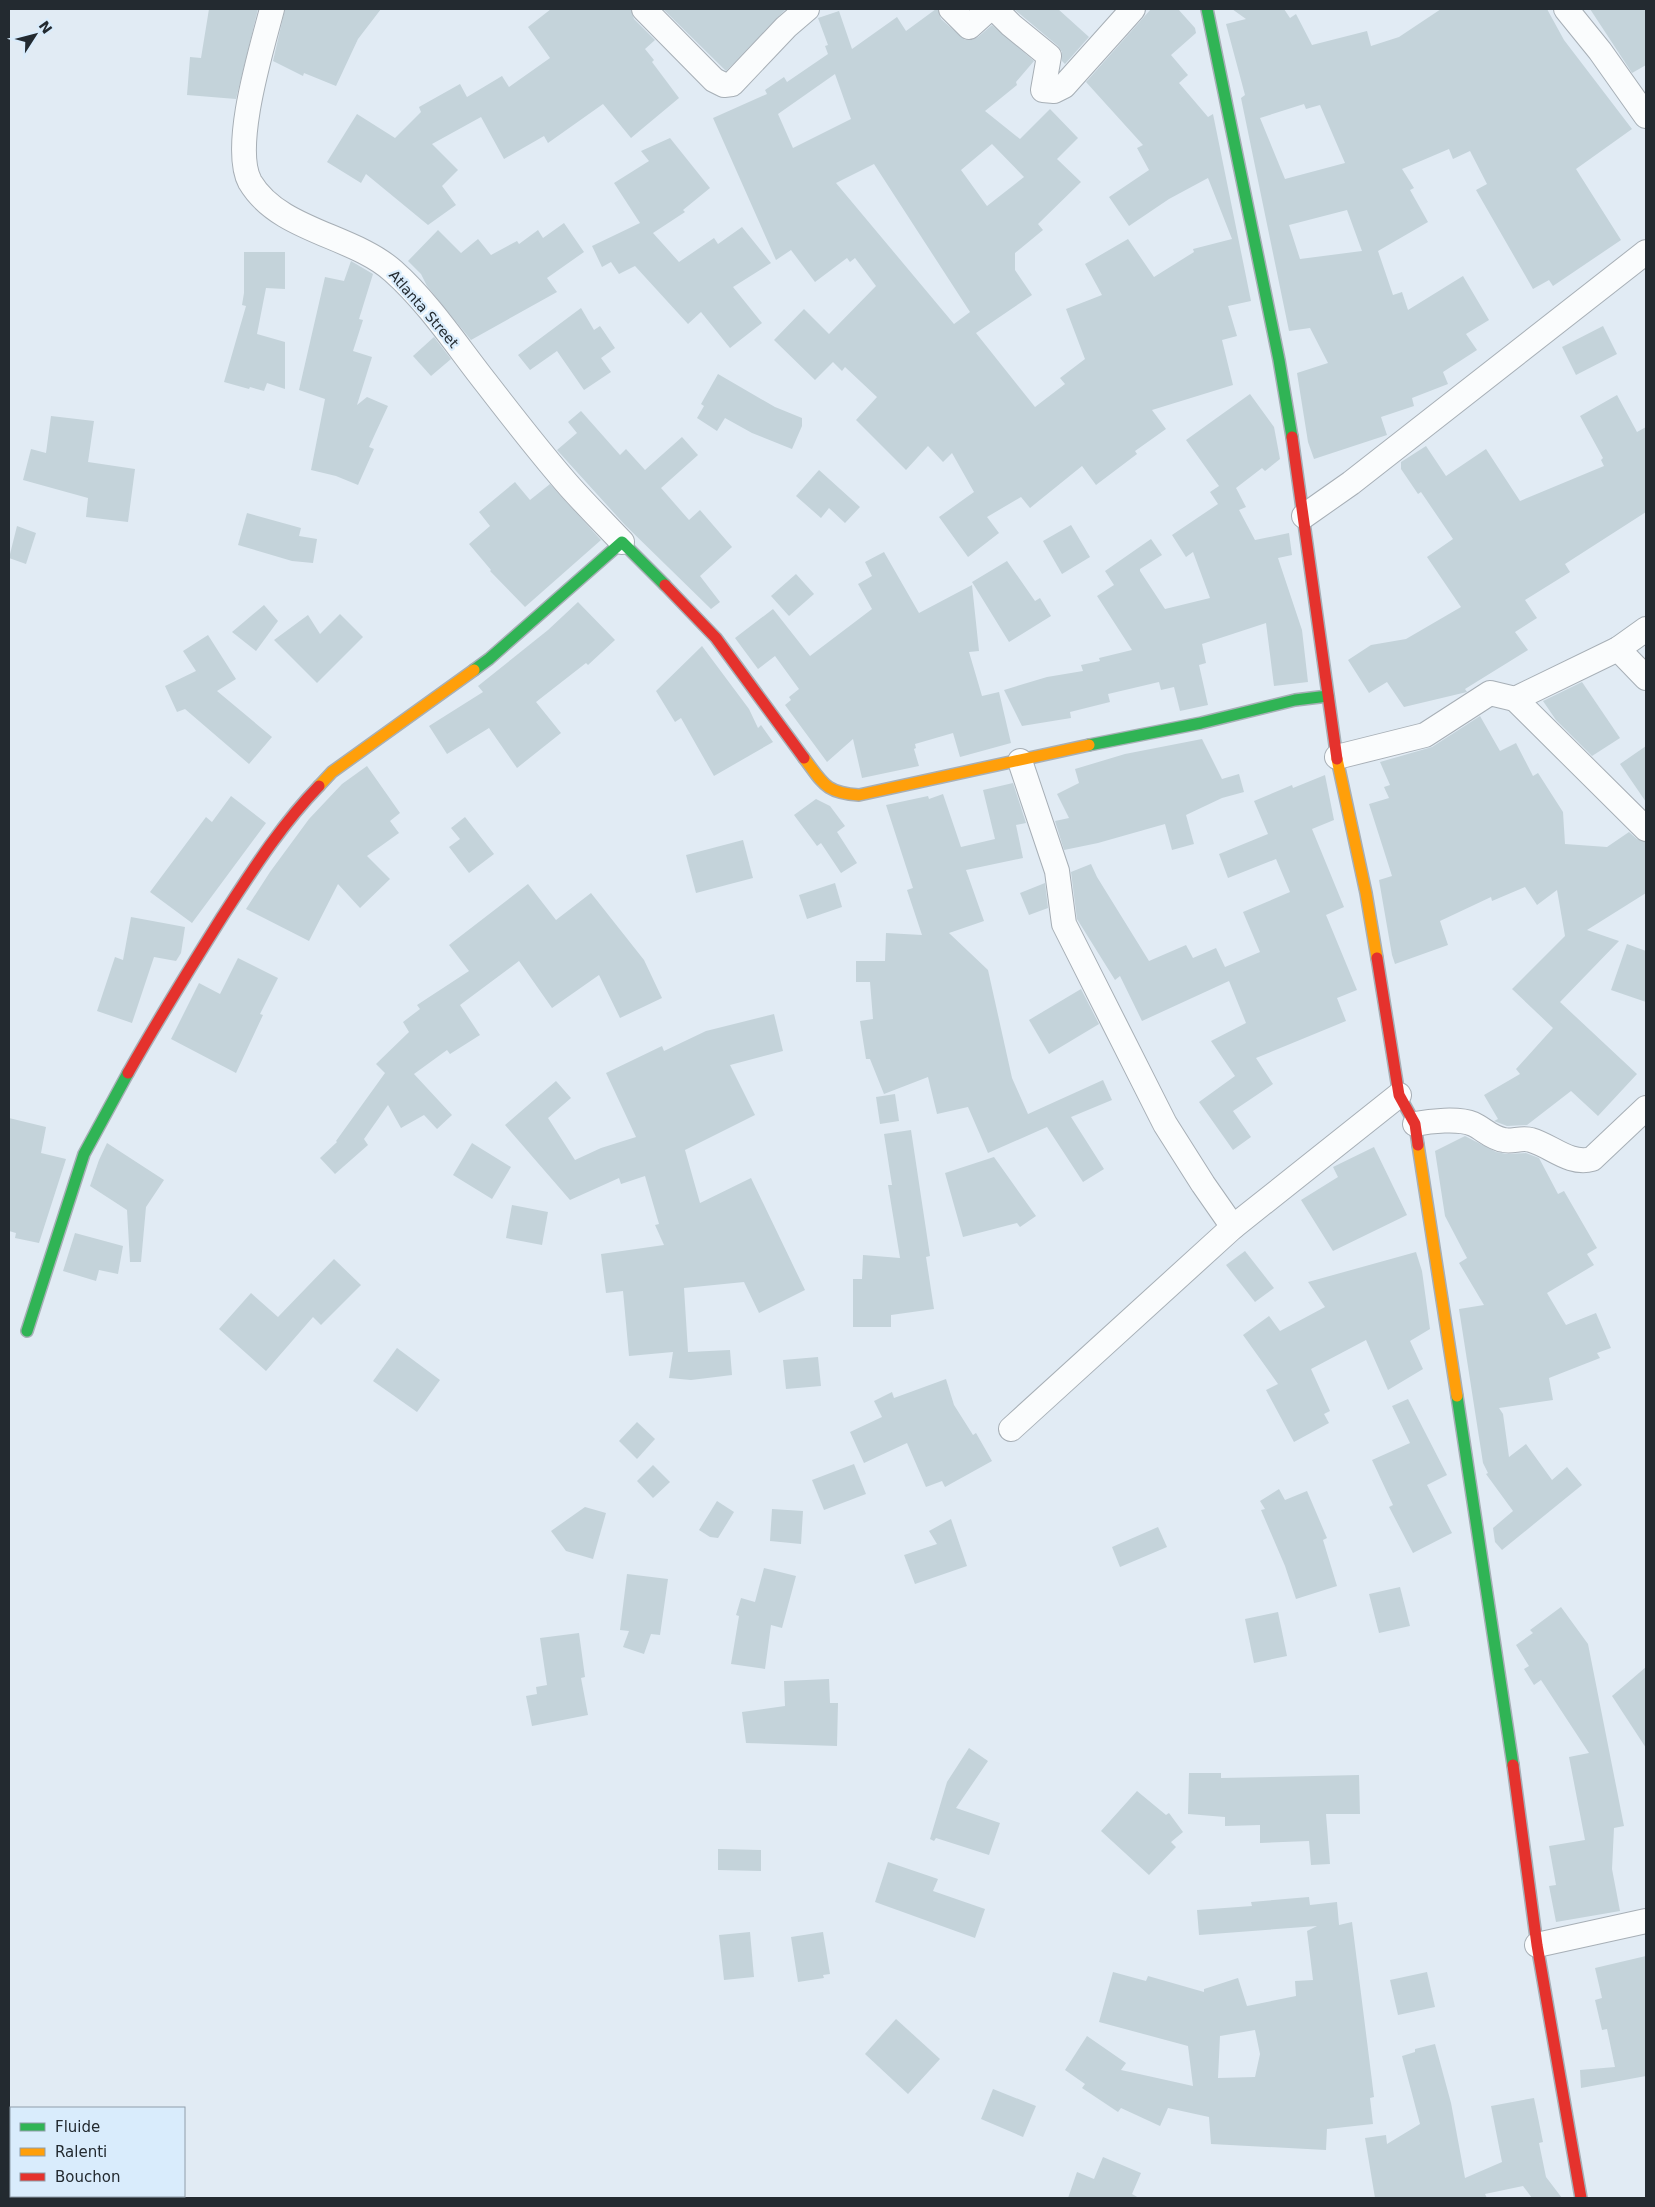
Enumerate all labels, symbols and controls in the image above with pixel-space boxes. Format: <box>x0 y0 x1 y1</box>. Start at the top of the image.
north arrow <box>10 10 60 60</box>
text: N <box>36 18 55 37</box>
street label: Atlanta Street <box>386 267 462 351</box>
legend <box>10 2107 185 2197</box>
text: Fluide <box>55 2118 100 2136</box>
text: Ralenti <box>55 2143 107 2161</box>
text: Bouchon <box>55 2168 120 2186</box>

